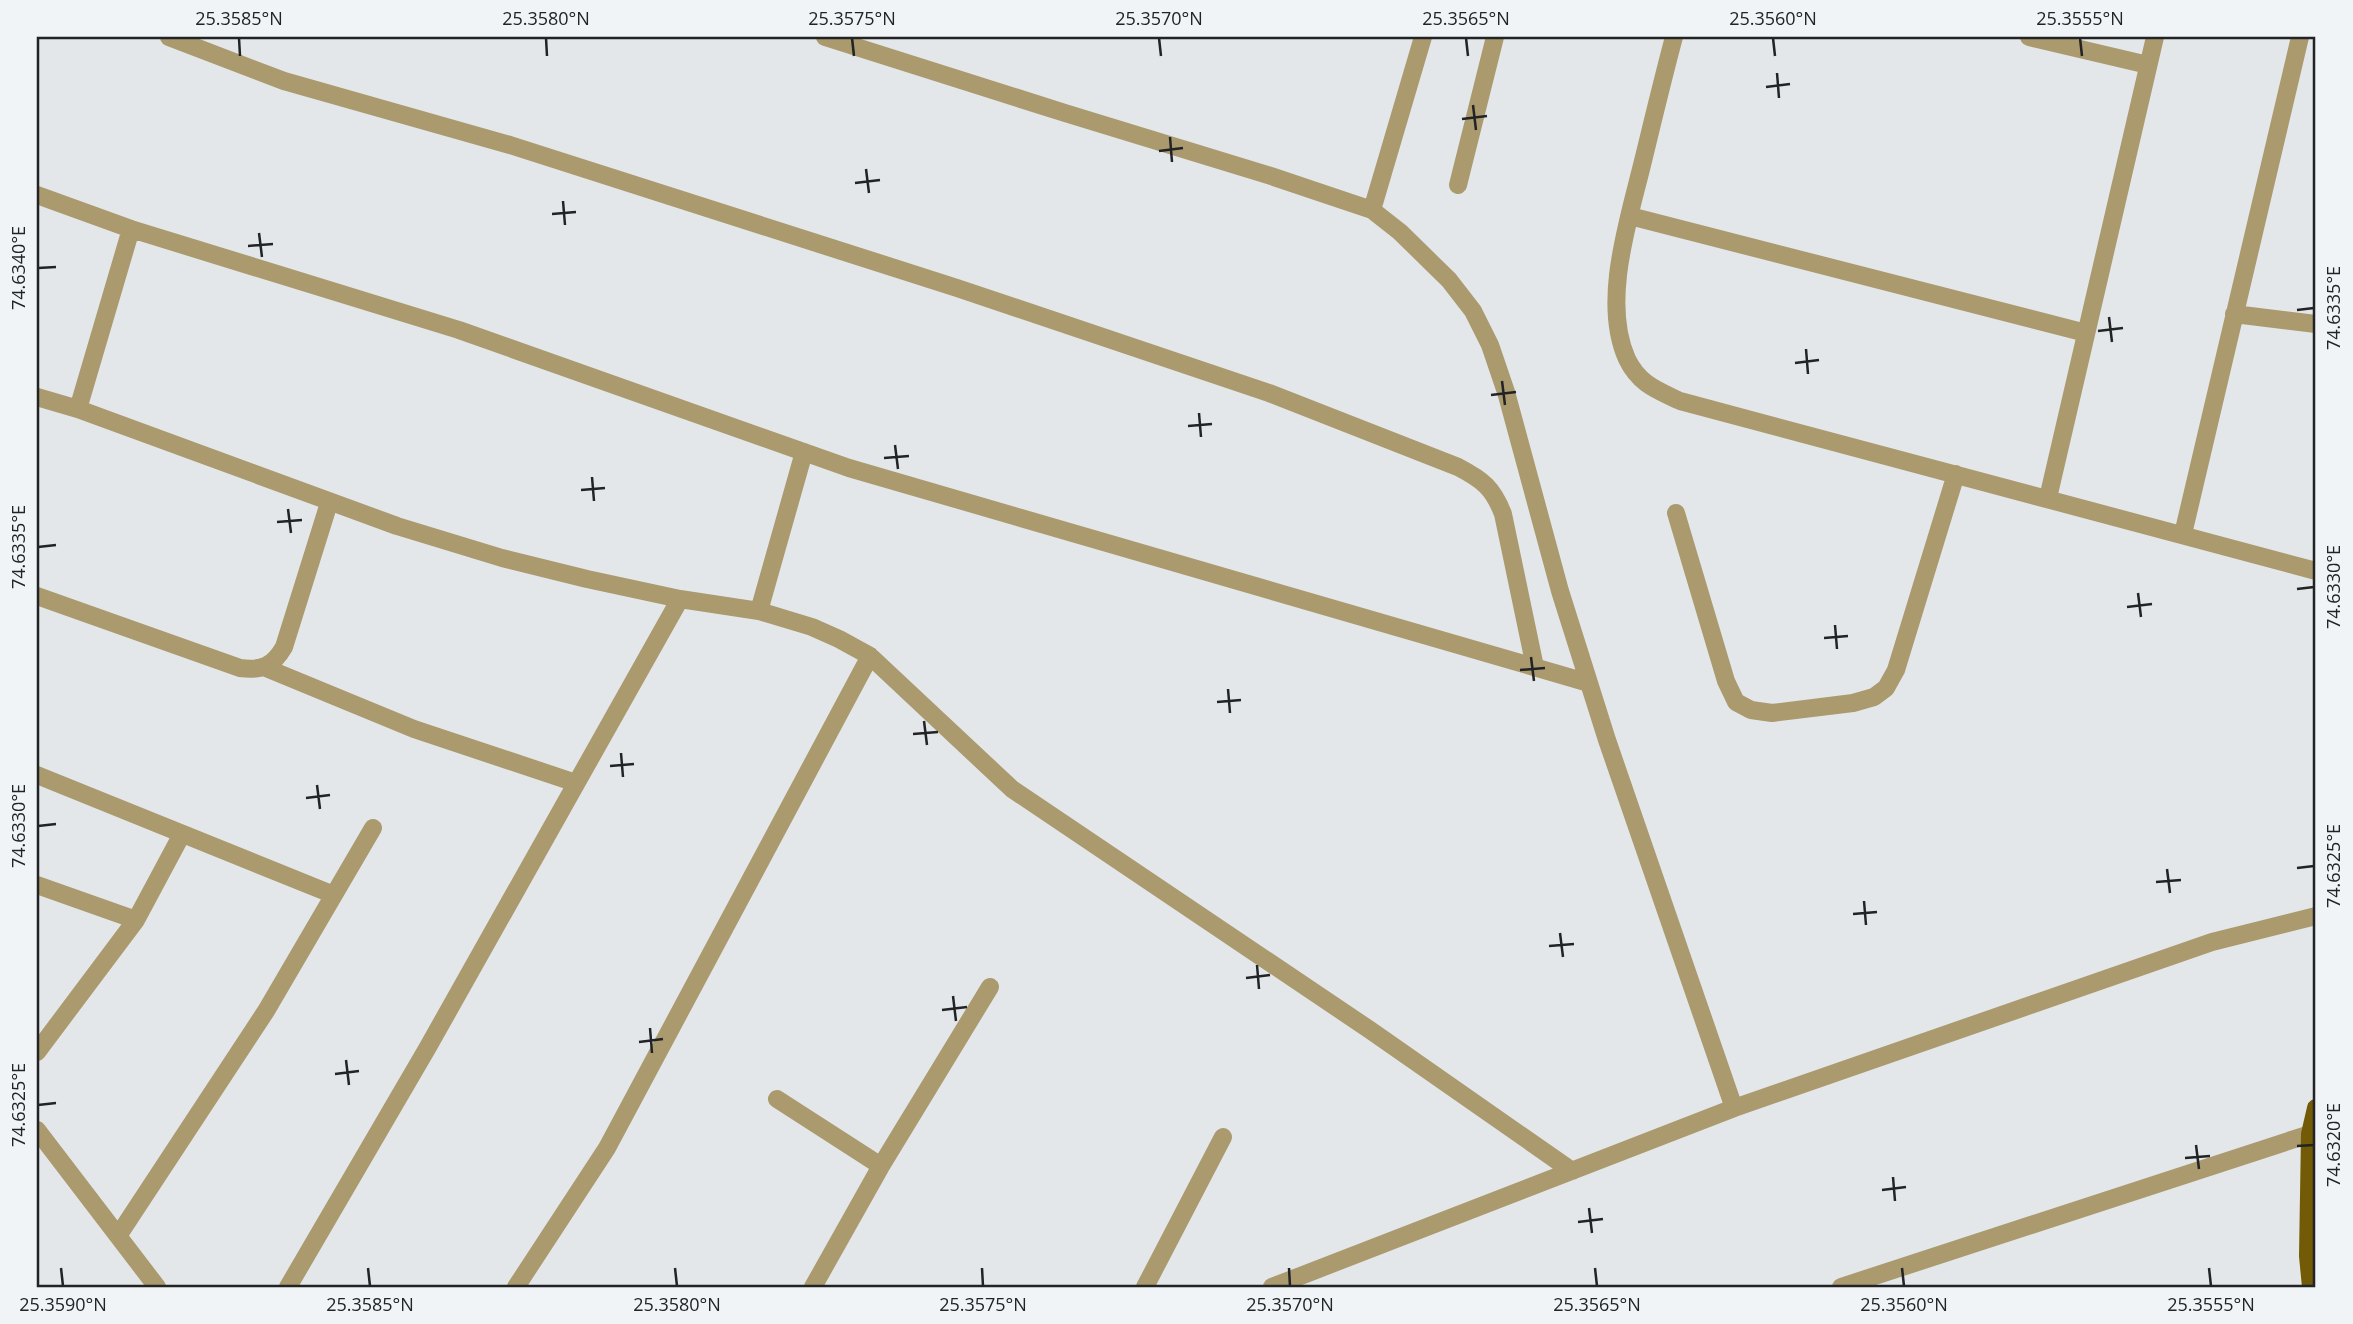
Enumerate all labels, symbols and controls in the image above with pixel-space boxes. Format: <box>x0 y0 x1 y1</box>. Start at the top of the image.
text: 25.3585°N <box>195 6 283 30</box>
text: 25.3580°N <box>502 6 590 30</box>
text: 25.3575°N <box>808 6 896 30</box>
text: 25.3570°N <box>1115 6 1203 30</box>
text: 25.3565°N <box>1422 6 1510 30</box>
text: 25.3560°N <box>1729 6 1817 30</box>
text: 25.3555°N <box>2036 6 2124 30</box>
text: 74.6340°E <box>6 226 30 310</box>
text: 74.6335°E <box>2321 266 2345 350</box>
text: 74.6335°E <box>6 505 30 589</box>
text: 74.6330°E <box>2321 545 2345 629</box>
text: 74.6330°E <box>6 784 30 868</box>
text: 74.6325°E <box>2321 824 2345 908</box>
text: 74.6325°E <box>6 1063 30 1147</box>
text: 74.6320°E <box>2321 1103 2345 1187</box>
text: 25.3590°N <box>19 1292 107 1316</box>
text: 25.3585°N <box>326 1292 414 1316</box>
text: 25.3580°N <box>633 1292 721 1316</box>
text: 25.3575°N <box>939 1292 1027 1316</box>
text: 25.3570°N <box>1246 1292 1334 1316</box>
text: 25.3565°N <box>1553 1292 1641 1316</box>
text: 25.3560°N <box>1860 1292 1948 1316</box>
text: 25.3555°N <box>2167 1292 2255 1316</box>

